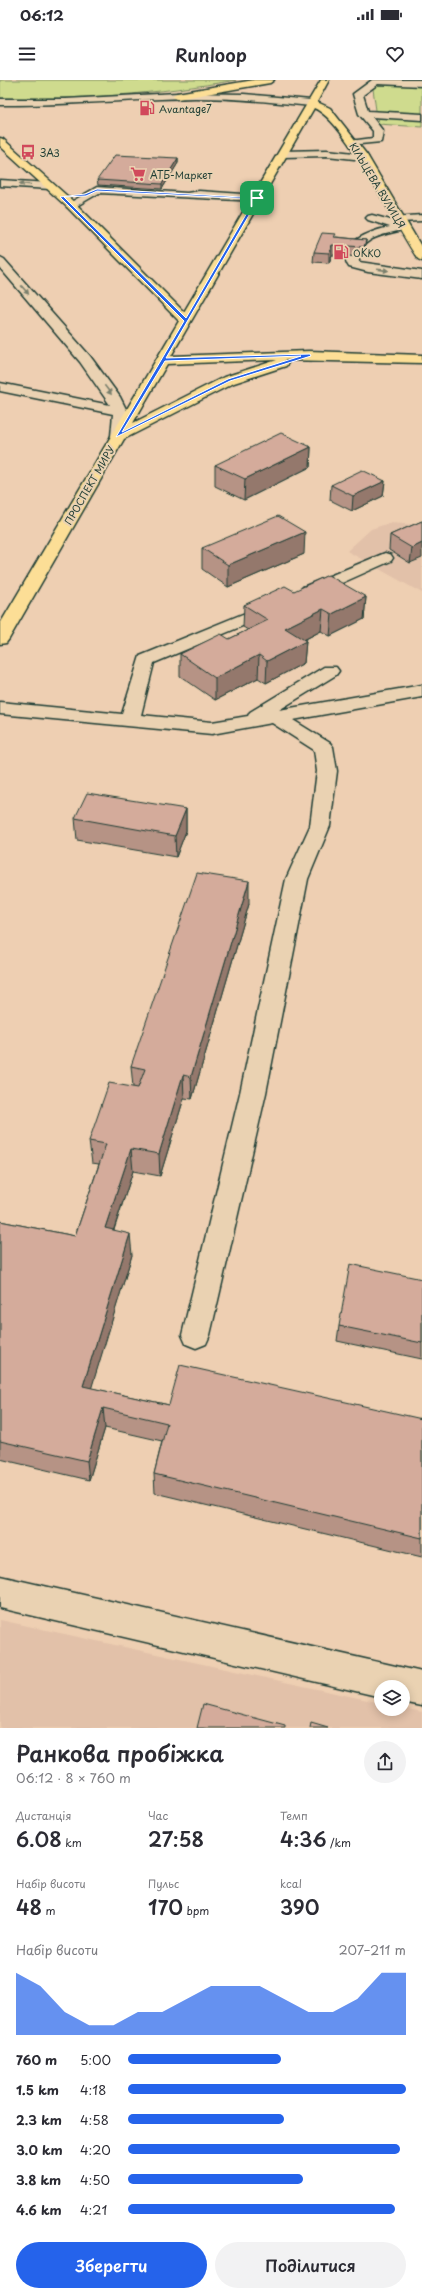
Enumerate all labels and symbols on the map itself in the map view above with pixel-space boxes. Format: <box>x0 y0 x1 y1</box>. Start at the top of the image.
fuel station icon: Avantage7 <box>138 99 156 117</box>
place label: Avantage7 <box>159 101 212 116</box>
street label: КІЛЬЦЕВА ВУЛИЦЯ <box>346 139 410 231</box>
bus stop icon: ЗАЗ <box>19 143 37 161</box>
place label: ЗАЗ <box>40 145 60 160</box>
supermarket icon: АТБ-Маркет <box>129 165 147 183</box>
place label: АТБ-Маркет <box>150 167 213 182</box>
one-way arrow <box>19 181 31 187</box>
pin <box>240 181 274 215</box>
fuel station icon: ОККО <box>332 243 350 261</box>
place label: ОККО <box>353 245 381 260</box>
one-way arrow <box>377 267 389 273</box>
one-way arrow <box>21 285 30 295</box>
one-way arrow <box>104 385 112 396</box>
street label: ПРОСПЕКТ МИРУ <box>60 443 118 527</box>

